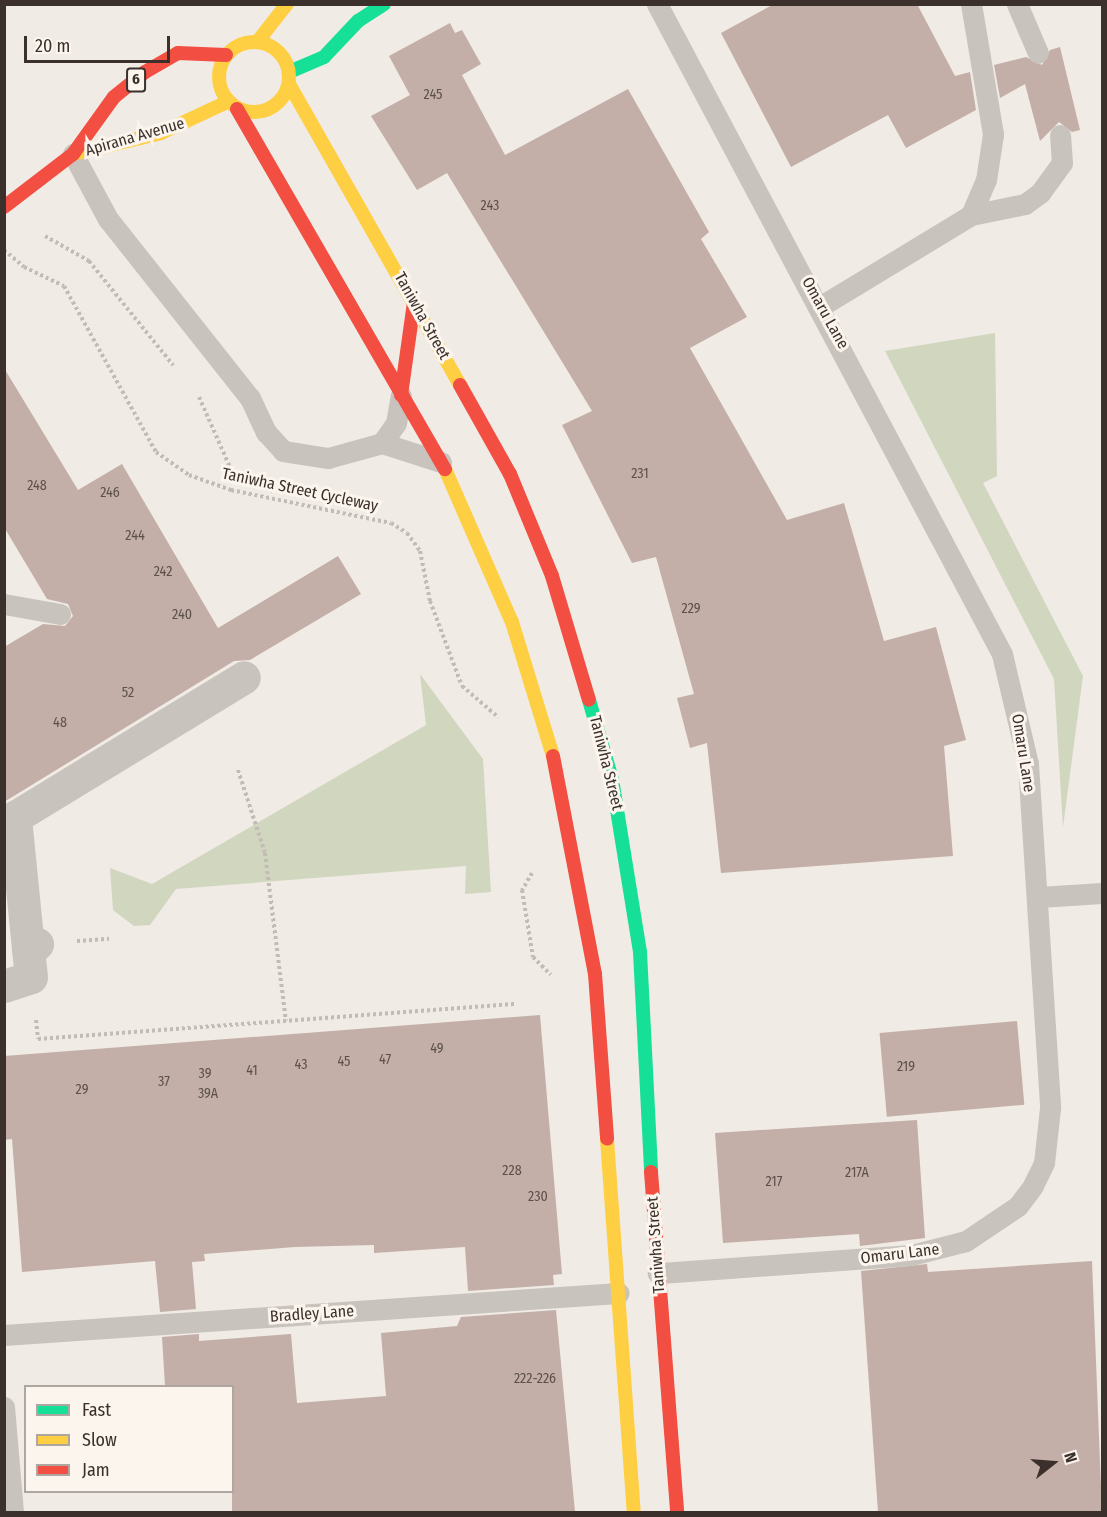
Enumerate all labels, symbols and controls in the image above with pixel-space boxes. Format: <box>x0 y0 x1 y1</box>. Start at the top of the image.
scale bar <box>27 24 172 62</box>
text: 20 m <box>35 35 70 57</box>
road number: 6 <box>126 68 146 92</box>
house number: 245 <box>424 87 442 103</box>
street label: Apirana Avenue <box>83 114 187 160</box>
house number: 243 <box>481 198 499 214</box>
street label: Taniwha Street <box>390 269 454 363</box>
street label: Omaru Lane <box>797 274 853 352</box>
street label: Taniwha Street Cycleway <box>220 464 380 516</box>
house number: 231 <box>631 466 649 482</box>
house number: 248 <box>27 478 47 494</box>
house number: 246 <box>100 485 120 501</box>
house number: 244 <box>125 528 145 544</box>
house number: 242 <box>154 564 172 580</box>
house number: 229 <box>681 601 701 617</box>
house number: 240 <box>172 607 192 623</box>
house number: 52 <box>122 685 134 701</box>
street label: Omaru Lane <box>1007 712 1039 794</box>
street label: Taniwha Street <box>585 714 627 812</box>
house number: 48 <box>53 715 67 731</box>
house number: 49 <box>430 1041 444 1057</box>
house number: 47 <box>379 1052 391 1068</box>
house number: 45 <box>337 1054 351 1070</box>
house number: 43 <box>295 1057 307 1073</box>
house number: 219 <box>897 1059 915 1075</box>
house number: 41 <box>246 1063 258 1079</box>
house number: 39 <box>199 1066 211 1082</box>
house number: 37 <box>158 1074 170 1090</box>
house number: 29 <box>76 1082 88 1098</box>
house number: 39A <box>198 1086 218 1102</box>
house number: 228 <box>502 1163 522 1179</box>
house number: 217A <box>845 1165 869 1181</box>
house number: 217 <box>766 1174 782 1190</box>
house number: 230 <box>528 1189 548 1205</box>
street label: Taniwha Street <box>643 1196 669 1294</box>
street label: Omaru Lane <box>860 1240 940 1268</box>
street label: Bradley Lane <box>269 1301 355 1327</box>
house number: 222-226 <box>514 1371 556 1387</box>
legend <box>24 1385 234 1493</box>
text: Fast <box>82 1399 111 1421</box>
text: Slow <box>82 1429 117 1451</box>
north arrow <box>1023 1433 1083 1493</box>
text: N <box>1060 1450 1081 1465</box>
text: Jam <box>82 1459 110 1481</box>

